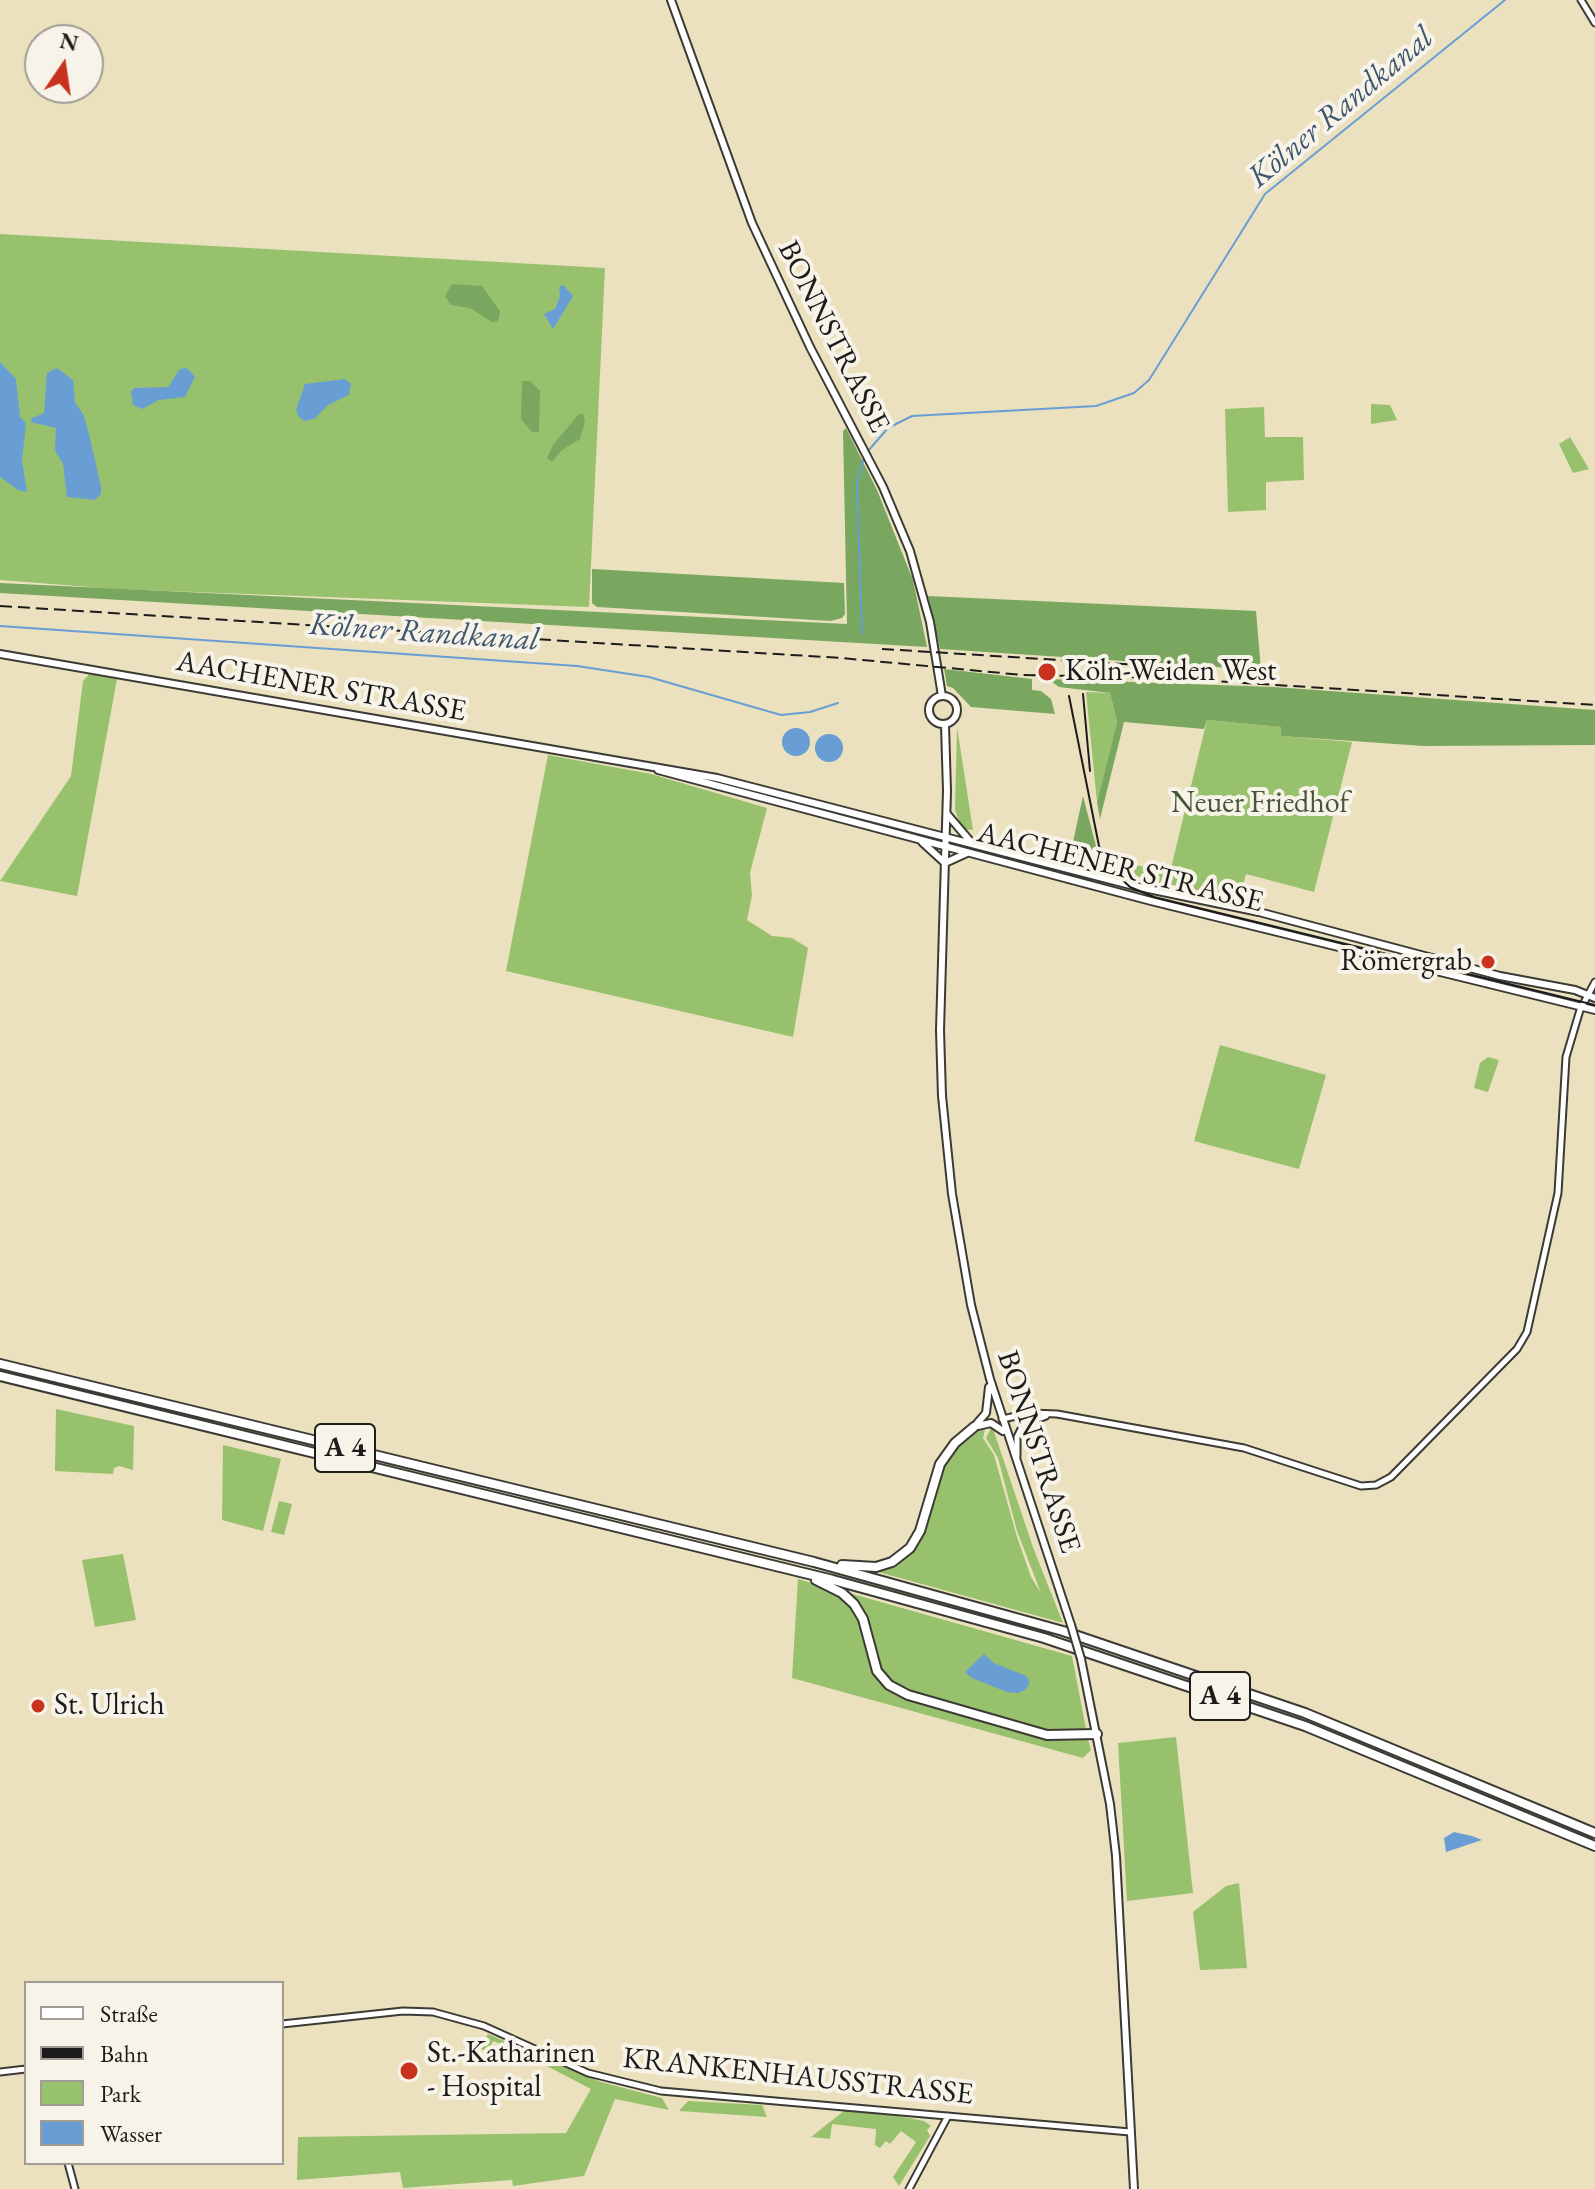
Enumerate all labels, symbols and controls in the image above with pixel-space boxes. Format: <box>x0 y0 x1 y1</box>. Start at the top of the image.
water label: Kölner Randkanal <box>1241 19 1441 197</box>
north arrow <box>24 24 104 104</box>
text: N <box>57 26 81 58</box>
street label: BONNSTRASSE <box>769 235 897 439</box>
water label: Kölner Randkanal <box>308 606 540 660</box>
street label: AACHENER STRASSE <box>173 644 469 730</box>
place label: Köln-Weiden West <box>1065 654 1277 690</box>
marker: Köln-Weiden West <box>1036 661 1058 683</box>
park label: Neuer Friedhof <box>1171 786 1349 822</box>
street label: AACHENER STRASSE <box>973 815 1267 921</box>
place label: Römergrab <box>1340 944 1472 980</box>
marker: Römergrab <box>1479 953 1497 971</box>
street label: BONNSTRASSE <box>988 1346 1088 1558</box>
road number: A 4 <box>315 1424 375 1472</box>
road number: A 4 <box>1190 1672 1250 1720</box>
place label: St. Ulrich <box>54 1688 165 1724</box>
marker: St. Ulrich <box>29 1697 47 1715</box>
legend <box>24 1981 284 2165</box>
text: Straße <box>100 1998 158 2029</box>
place label: St.-Katharinen - Hospital <box>427 2036 595 2106</box>
text: Bahn <box>100 2038 149 2069</box>
street label: KRANKENHAUSSTRASSE <box>621 2041 975 2113</box>
marker: St.-Katharinen - Hospital <box>398 2060 420 2082</box>
text: Park <box>100 2078 141 2109</box>
text: Wasser <box>100 2118 162 2149</box>

